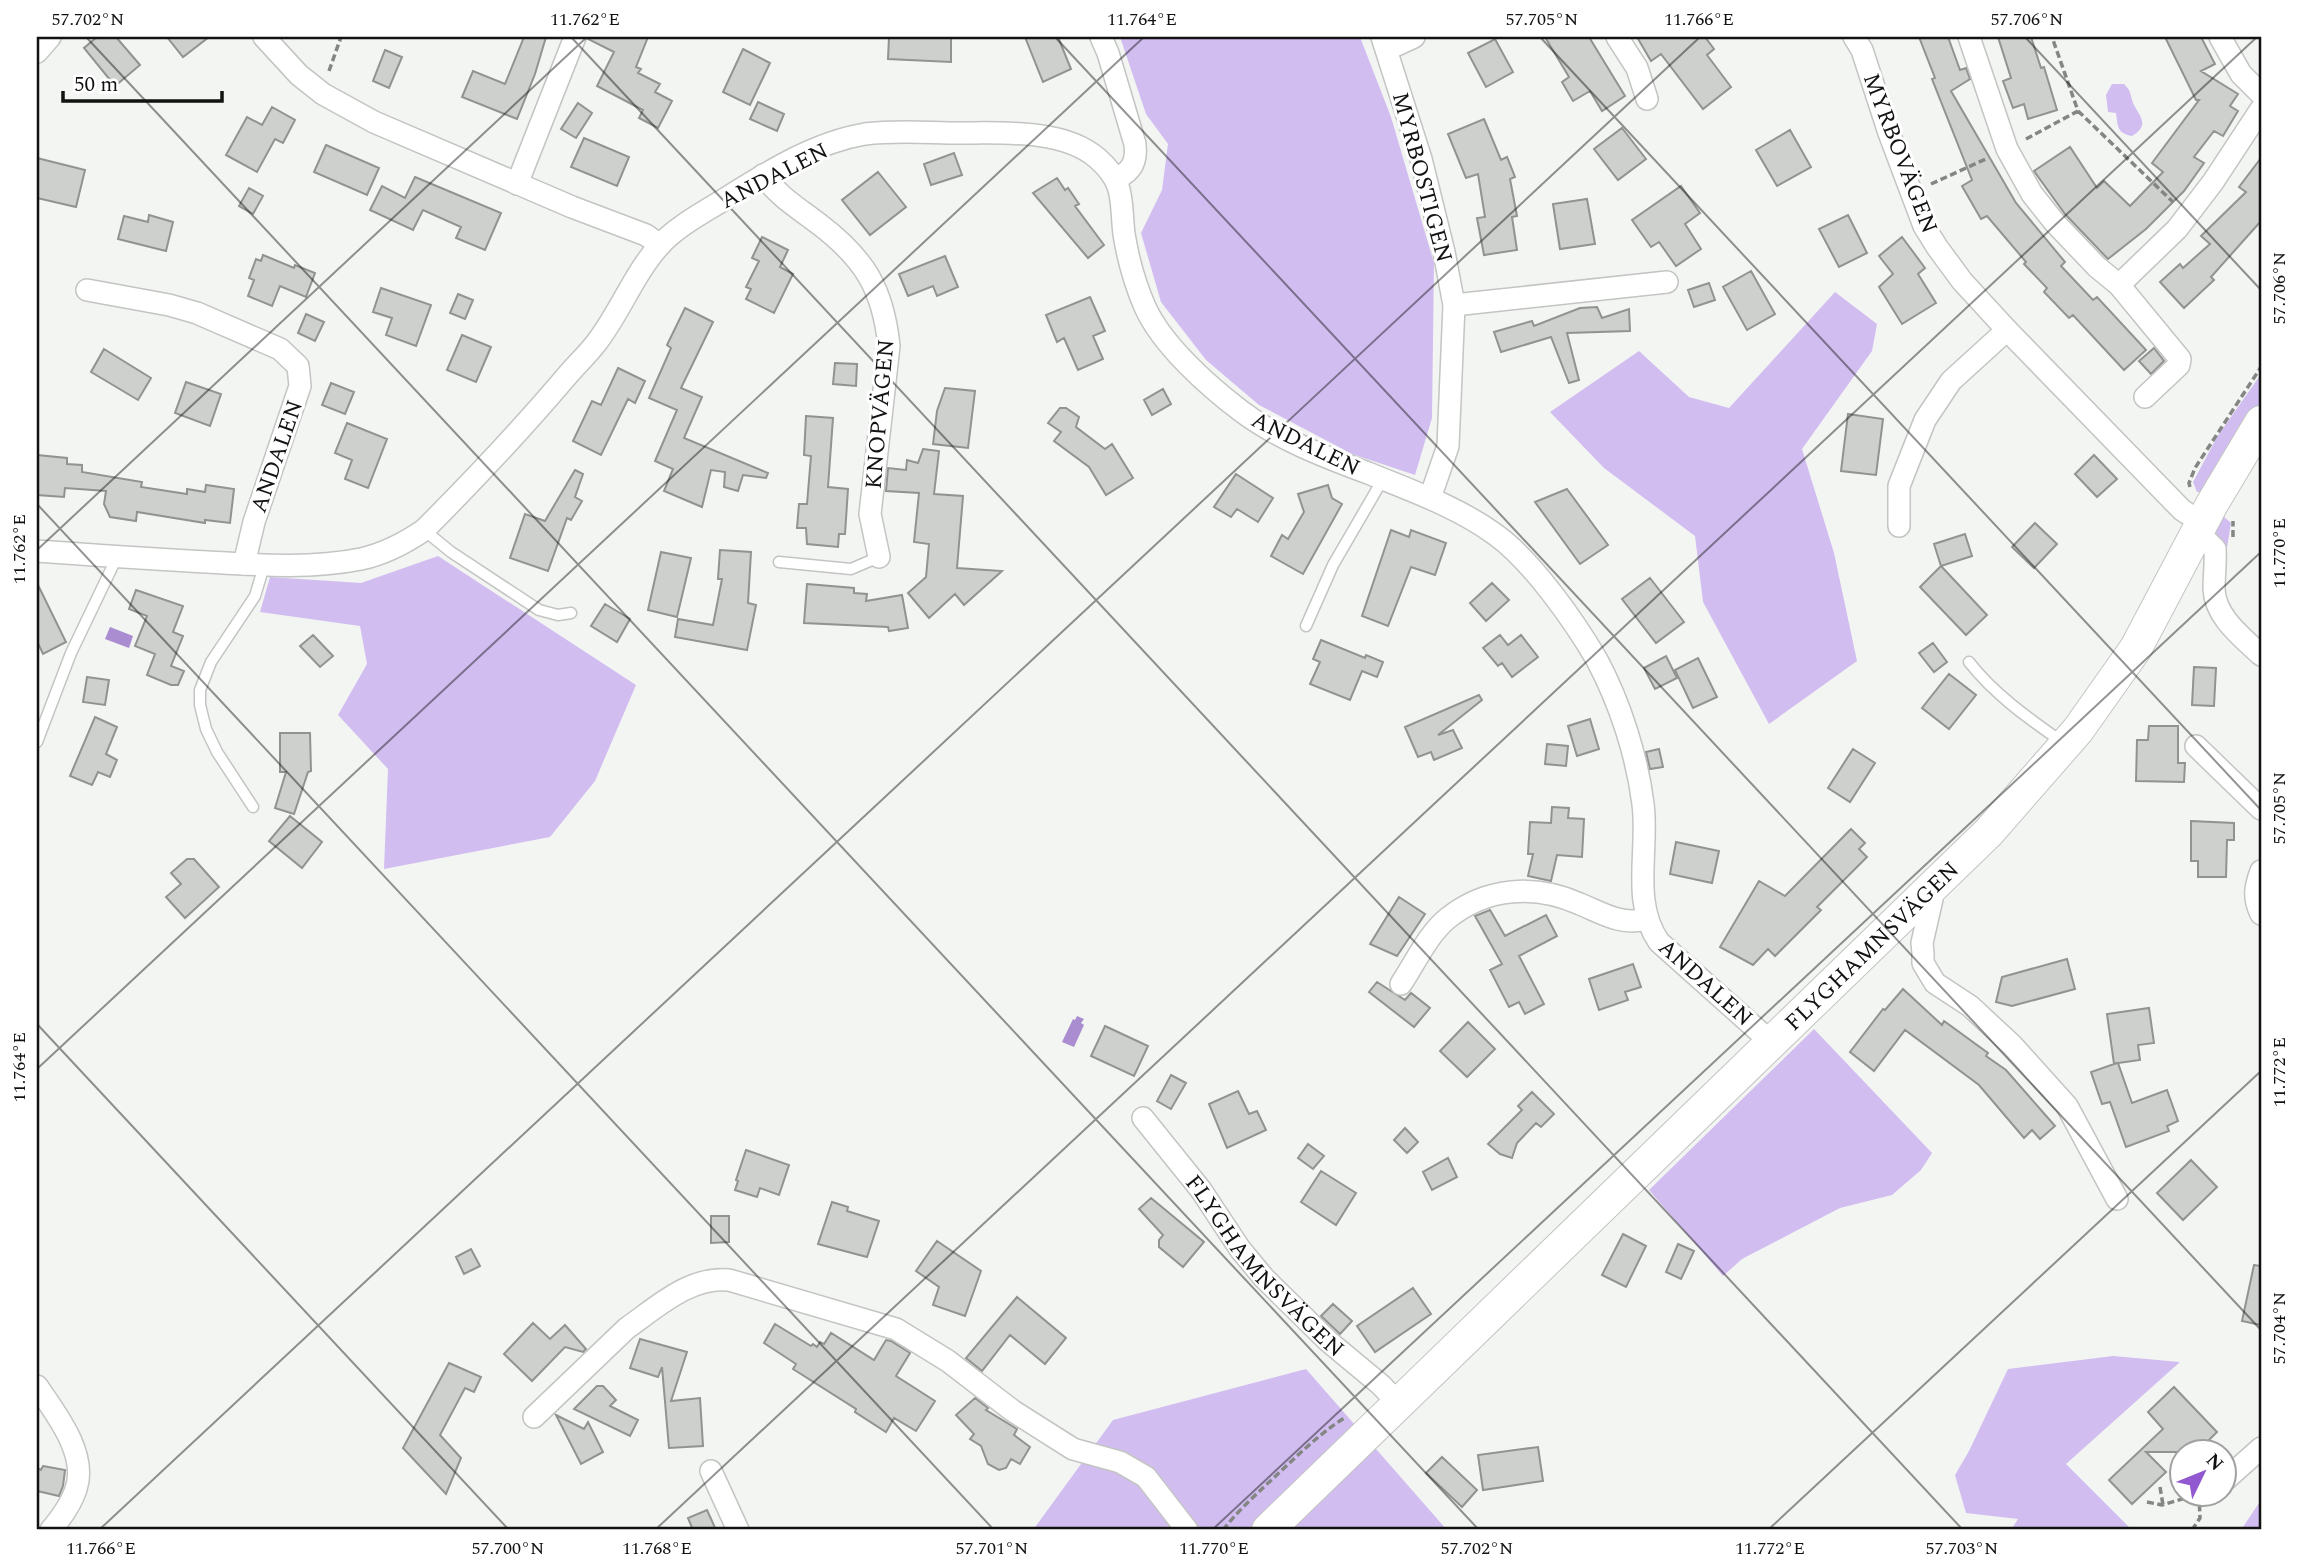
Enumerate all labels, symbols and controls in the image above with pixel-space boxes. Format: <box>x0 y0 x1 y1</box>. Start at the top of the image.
text: 57.702°N <box>52 6 124 33</box>
text: 11.762°E <box>550 6 620 33</box>
text: 11.764°E <box>1107 6 1177 33</box>
text: 57.705°N <box>1506 6 1578 33</box>
text: 11.766°E <box>1664 6 1734 33</box>
text: 57.706°N <box>1991 6 2063 33</box>
scale bar <box>63 60 222 104</box>
street label: MYRBOVÄGEN <box>1853 68 1946 239</box>
text: 50 m <box>74 69 118 101</box>
street label: MYRBOSTIGEN <box>1382 88 1461 267</box>
street label: ANDALEN <box>714 134 835 219</box>
text: 57.706°N <box>2266 252 2293 324</box>
street label: KNOPVÄGEN <box>857 338 904 491</box>
street label: ANDALEN <box>242 395 313 518</box>
street label: ANDALEN <box>1245 403 1366 486</box>
text: 11.762°E <box>6 514 33 584</box>
text: 11.770°E <box>2266 518 2293 588</box>
text: 57.705°N <box>2266 772 2293 844</box>
street label: FLYGHAMNSVÄGEN <box>1777 854 1968 1040</box>
street label: ANDALEN <box>1650 931 1760 1035</box>
text: 11.764°E <box>6 1032 33 1102</box>
text: 11.772°E <box>2266 1037 2293 1107</box>
street label: FLYGHAMNSVÄGEN <box>1176 1167 1351 1367</box>
text: 57.704°N <box>2266 1292 2293 1364</box>
north arrow <box>2168 1438 2238 1508</box>
text: N <box>2198 1447 2230 1478</box>
text: 11.766°E <box>66 1535 136 1562</box>
text: 57.700°N <box>472 1535 544 1562</box>
text: 11.768°E <box>622 1535 692 1562</box>
text: 57.701°N <box>956 1535 1028 1562</box>
text: 11.770°E <box>1179 1535 1249 1562</box>
text: 57.702°N <box>1441 1535 1513 1562</box>
text: 11.772°E <box>1735 1535 1805 1562</box>
text: 57.703°N <box>1926 1535 1998 1562</box>

